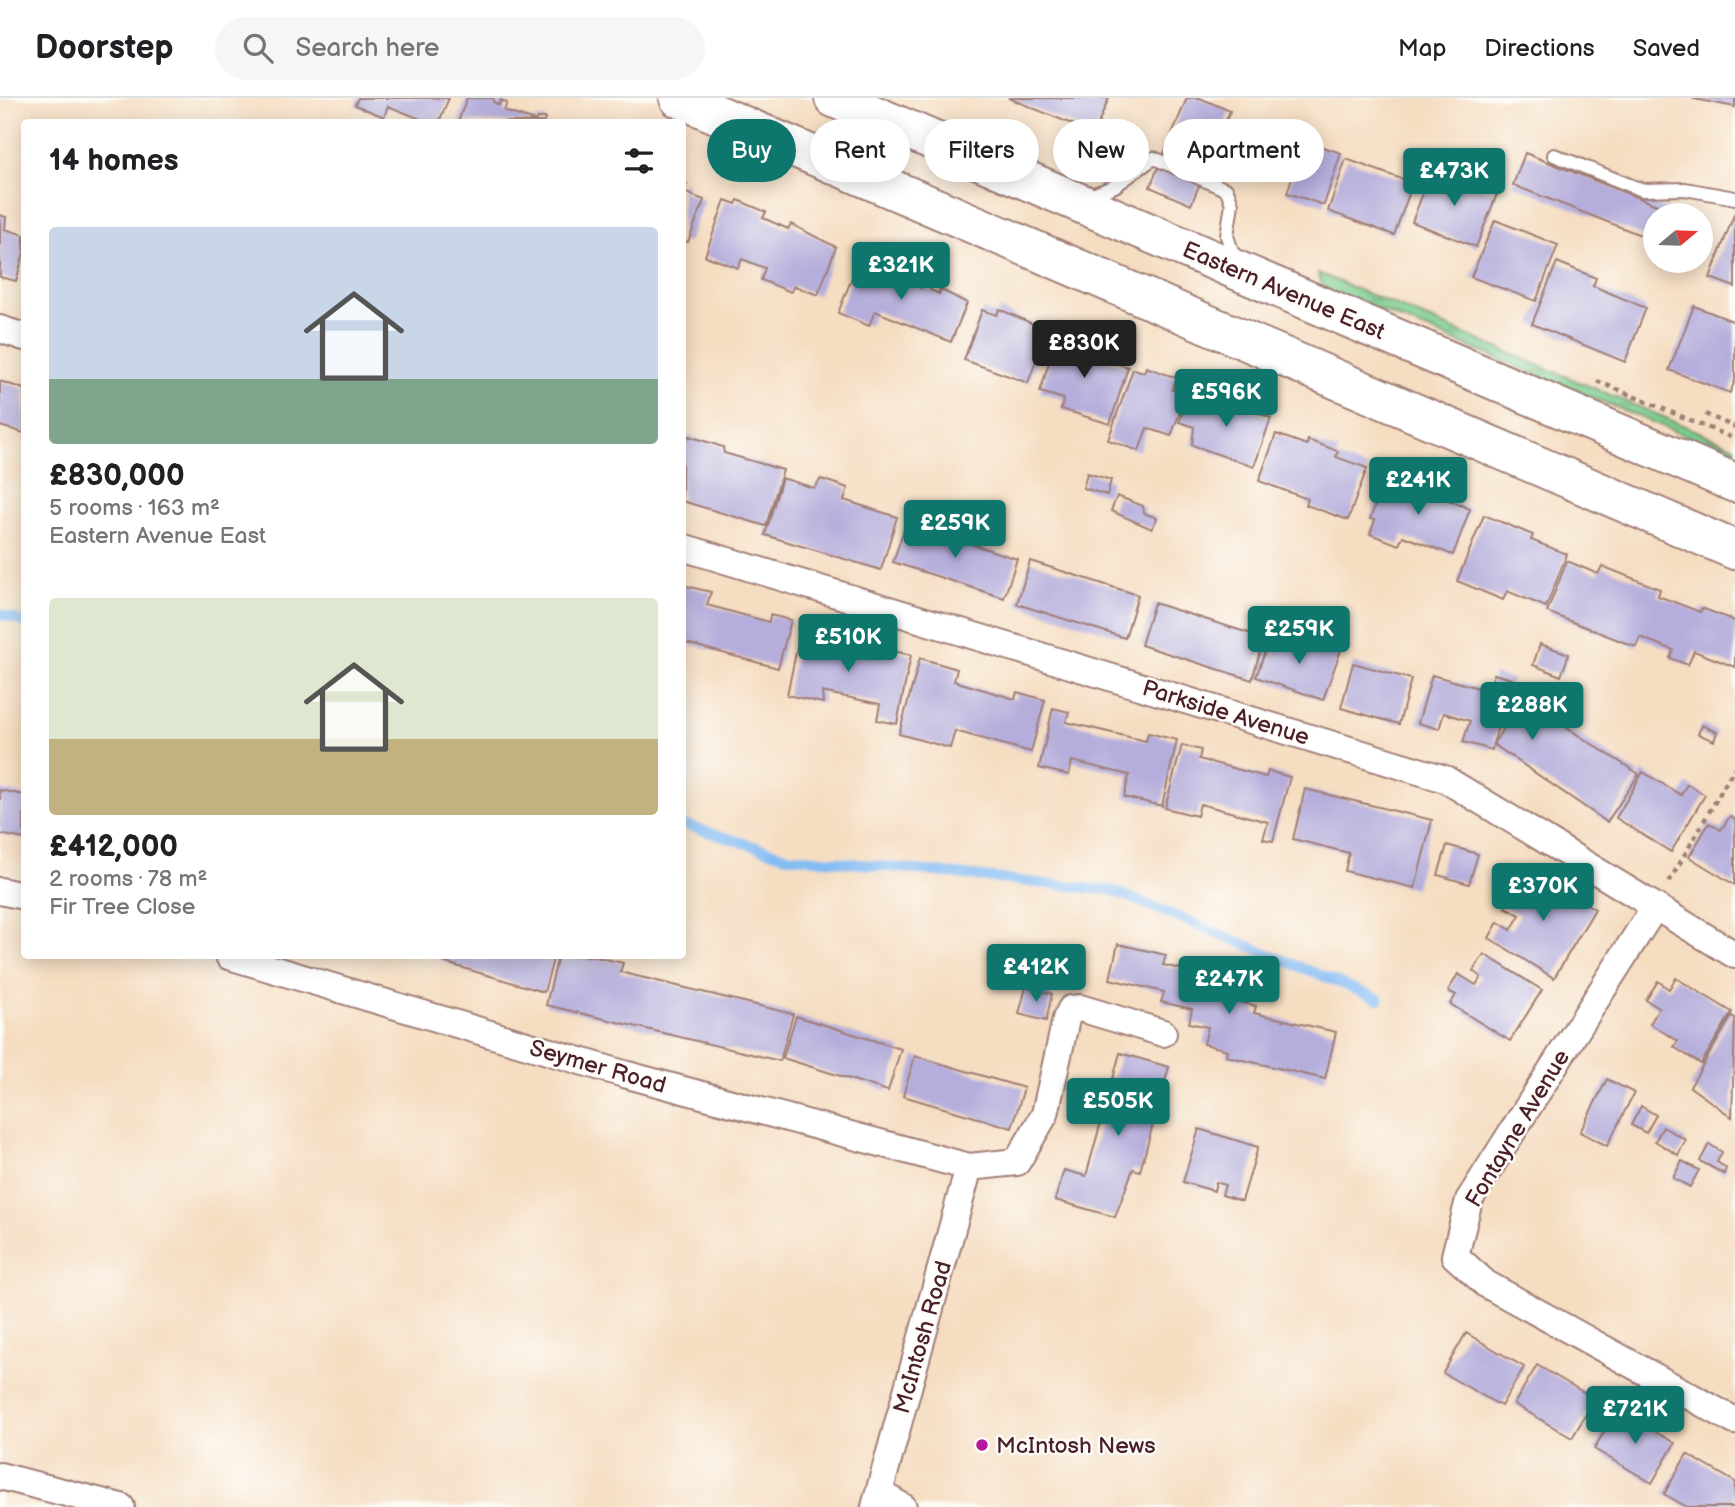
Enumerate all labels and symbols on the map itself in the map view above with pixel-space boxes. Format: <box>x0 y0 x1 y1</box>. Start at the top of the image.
pin: £473K <box>1405 148 1503 208</box>
north arrow <box>1643 203 1713 273</box>
street label: Eastern Avenue East <box>1178 236 1389 346</box>
pin: £321K <box>852 242 950 302</box>
pin: £830K <box>1035 320 1133 380</box>
pin: £596K <box>1177 370 1275 429</box>
pin: £241K <box>1369 458 1467 517</box>
pin: £259K <box>906 500 1004 560</box>
pin: £259K <box>1250 606 1348 666</box>
pin: £510K <box>799 614 897 674</box>
street label: Parkside Avenue <box>1139 674 1313 752</box>
pin: £288K <box>1483 682 1581 742</box>
pin: £370K <box>1494 864 1592 923</box>
pin: £412K <box>987 944 1085 1004</box>
pin: £247K <box>1180 956 1278 1016</box>
street label: Seymer Road <box>526 1034 669 1100</box>
street label: Fontayne Avenue <box>1460 1045 1576 1212</box>
pin: £505K <box>1069 1079 1167 1138</box>
street label: McIntosh Road <box>888 1258 958 1417</box>
pin: £721K <box>1586 1386 1684 1446</box>
place label: McIntosh News <box>996 1432 1156 1460</box>
marker: McIntosh News <box>974 1437 990 1453</box>

